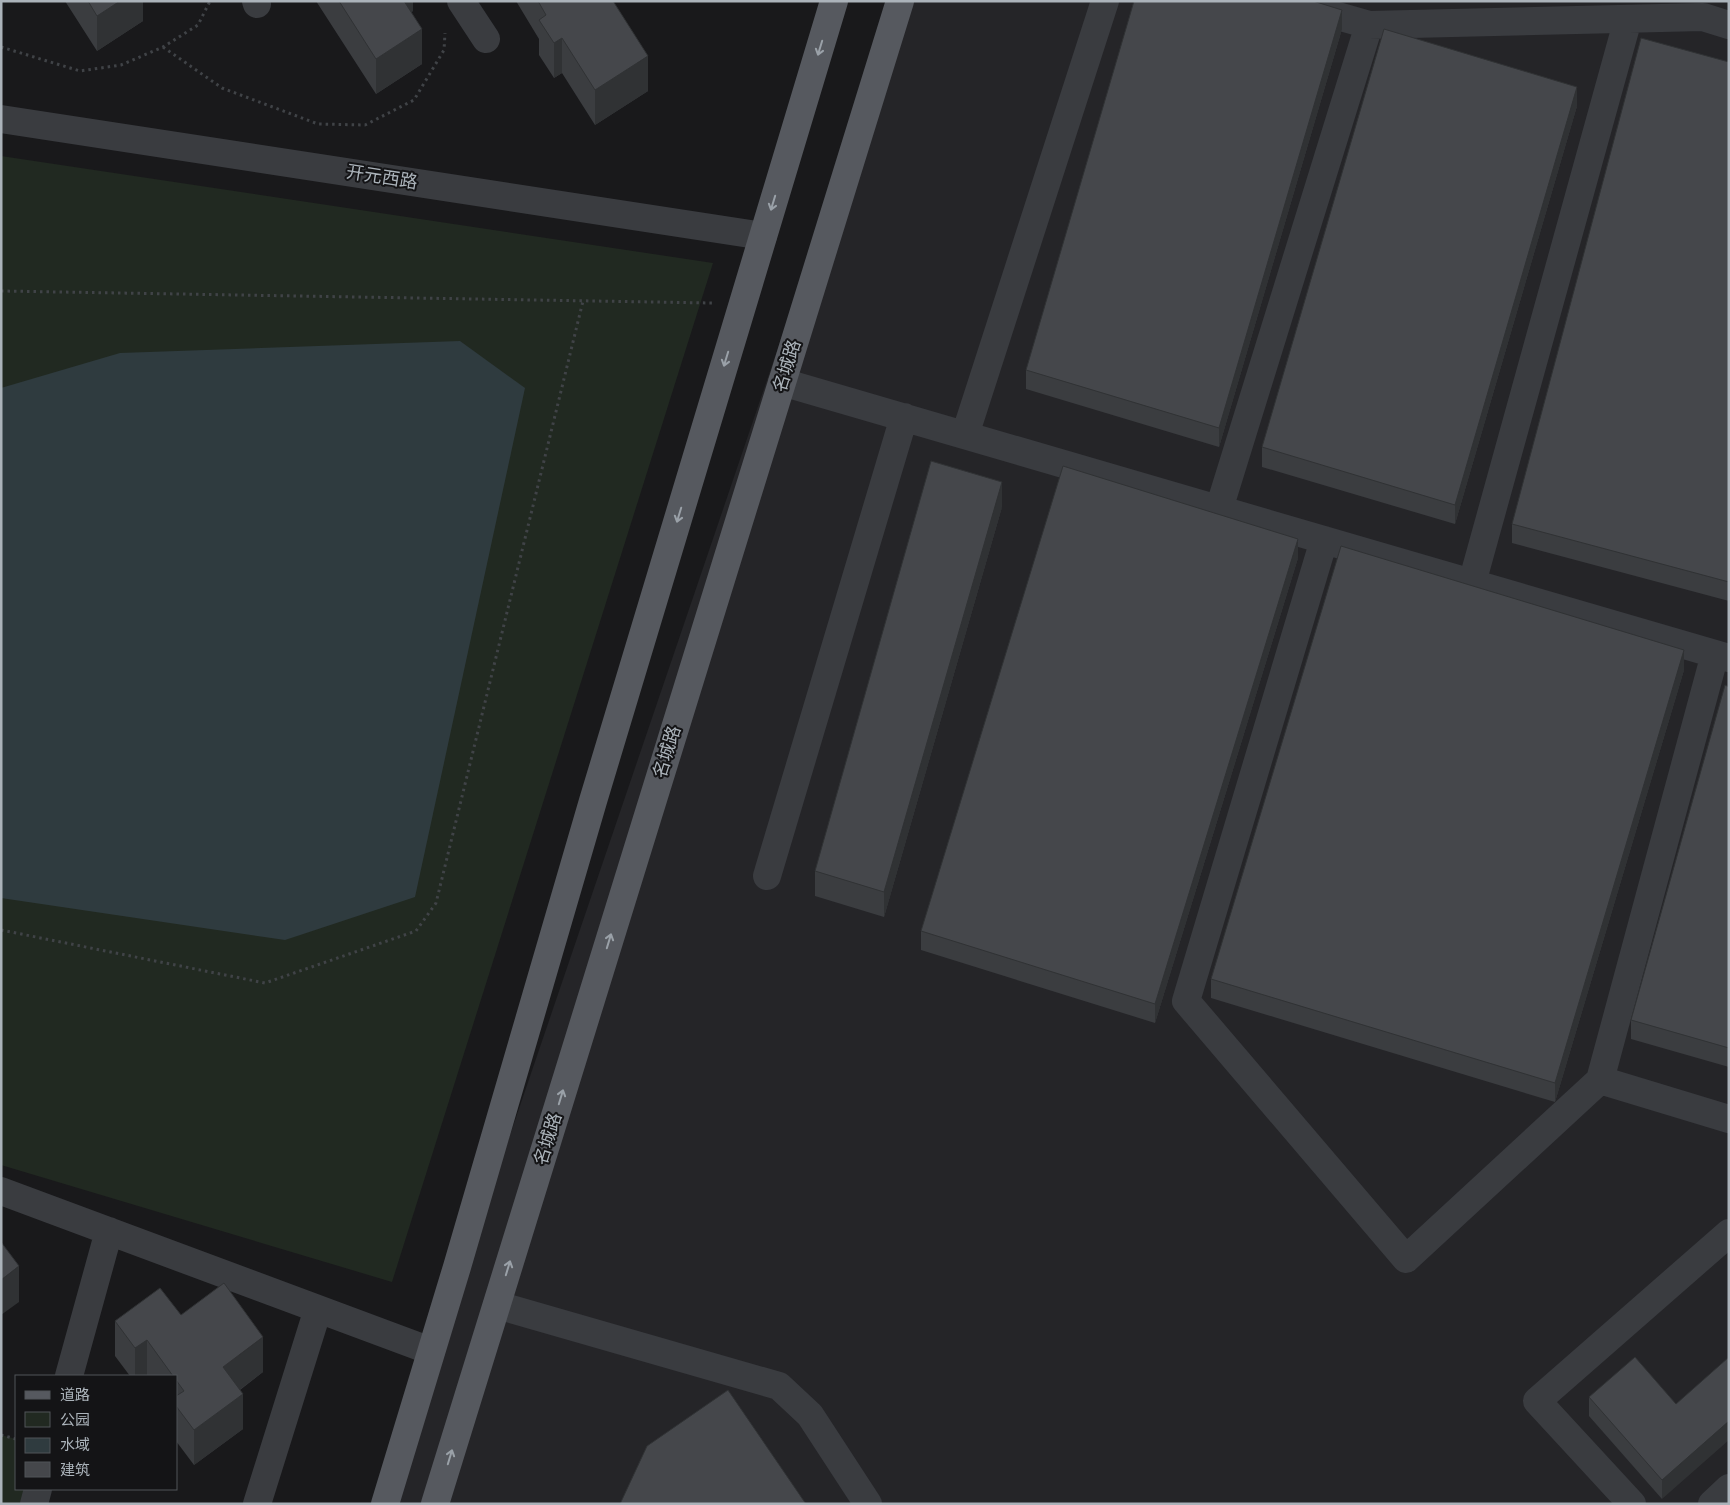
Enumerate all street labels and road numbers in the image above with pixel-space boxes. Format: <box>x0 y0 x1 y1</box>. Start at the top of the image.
street label: 开元西路 <box>345 160 419 194</box>
street label: 名城路 <box>768 337 806 395</box>
street label: 名城路 <box>648 723 686 781</box>
street label: 名城路 <box>529 1110 567 1168</box>

